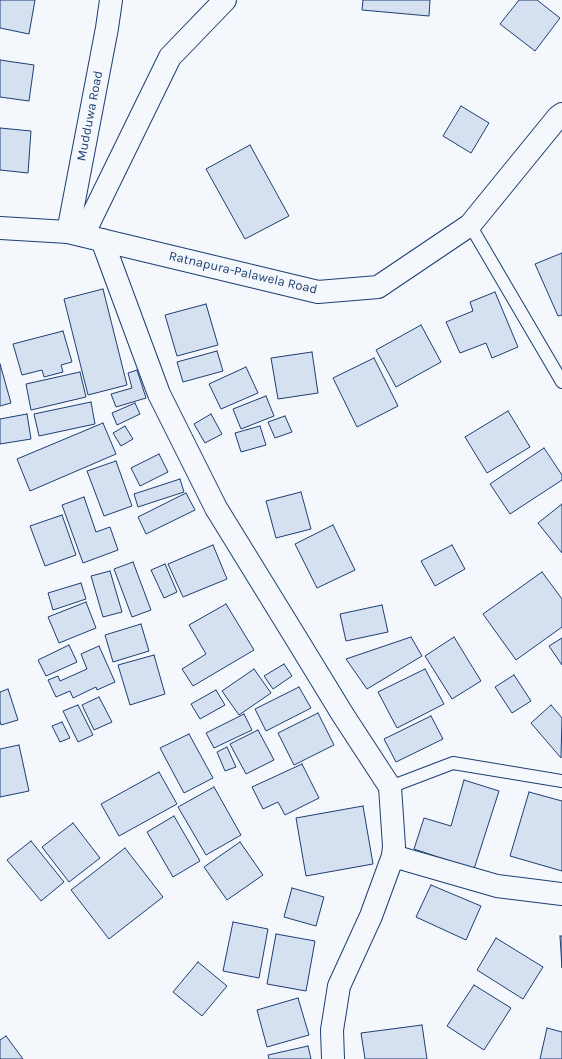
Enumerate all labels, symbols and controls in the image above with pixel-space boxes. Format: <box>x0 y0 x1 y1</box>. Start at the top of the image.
street label: Mudduwa Road <box>74 69 106 163</box>
street label: Ratnapura-Palawela Road <box>167 248 319 298</box>

